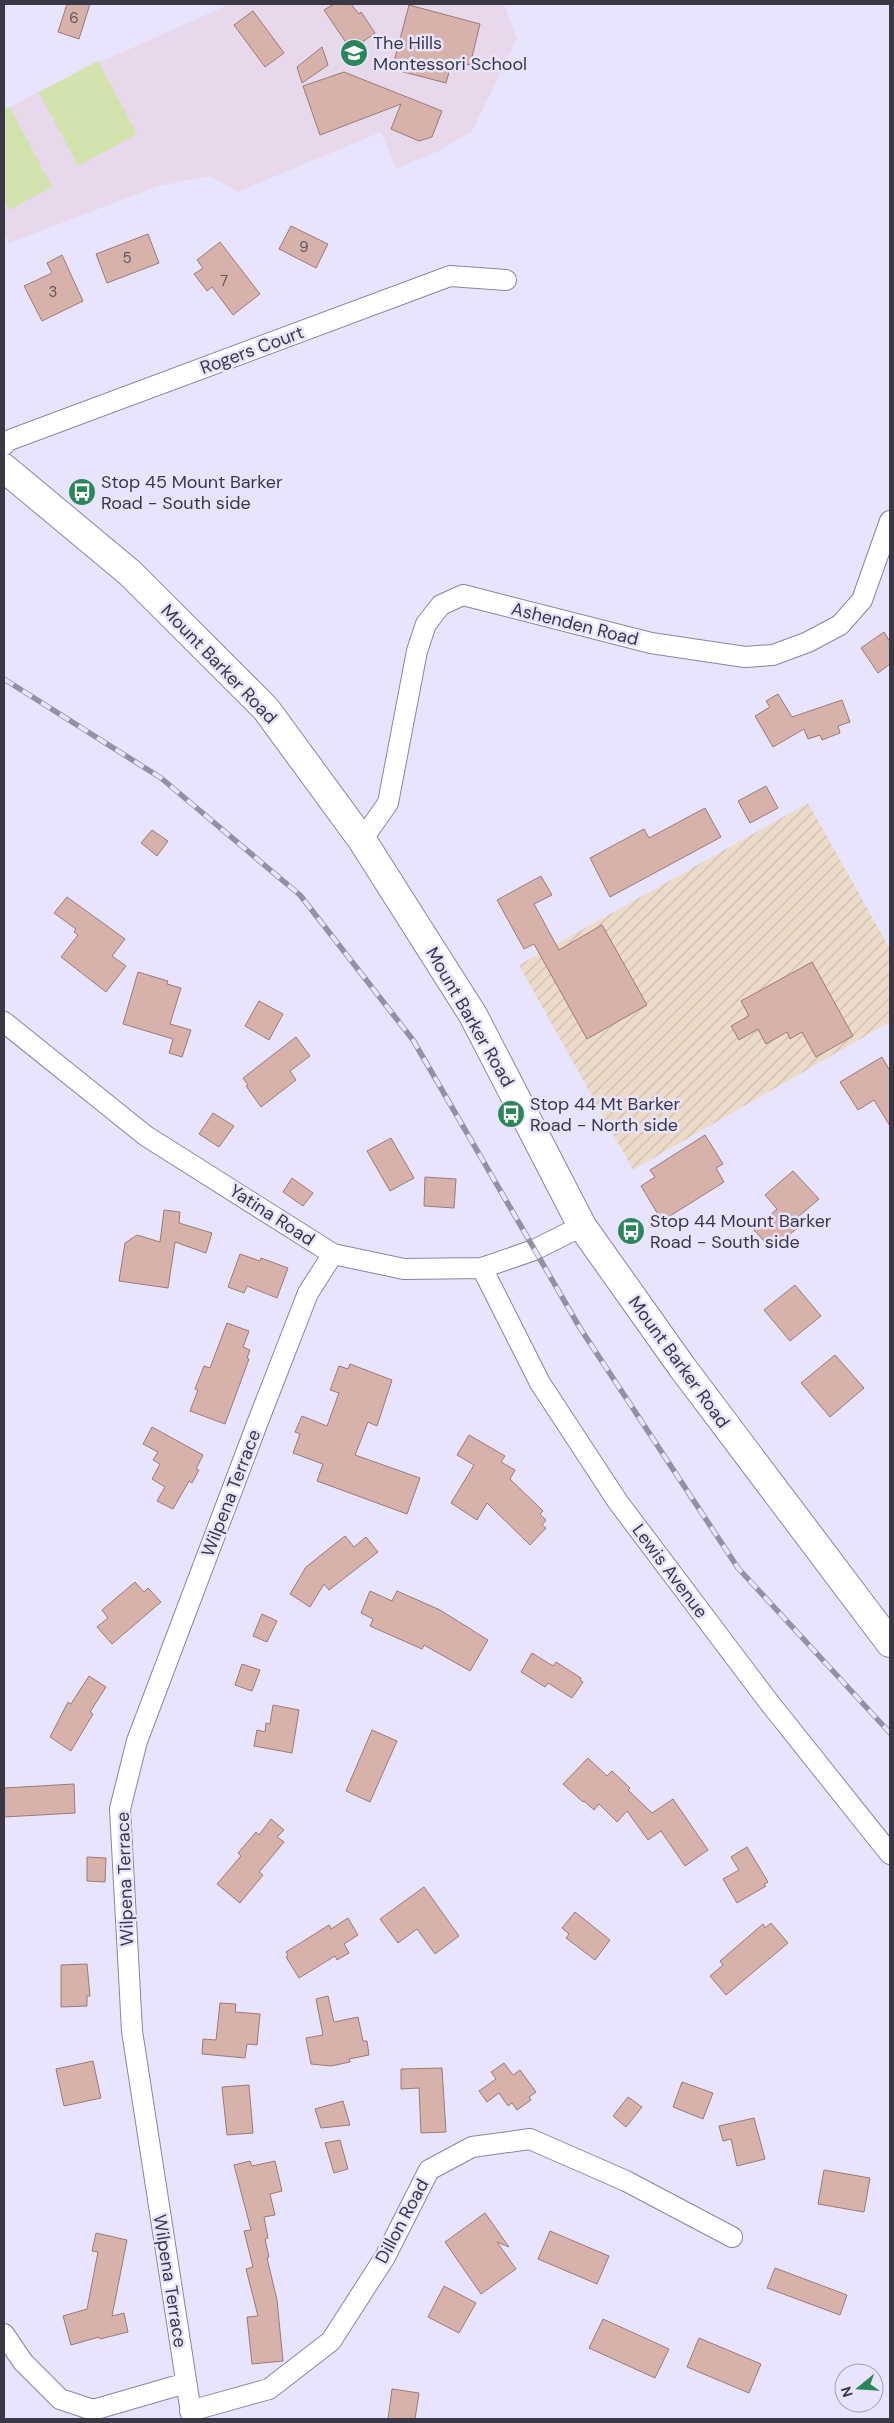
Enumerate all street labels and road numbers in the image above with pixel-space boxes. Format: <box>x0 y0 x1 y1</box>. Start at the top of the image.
street label: Rogers Court <box>197 320 307 380</box>
street label: Ashenden Road <box>509 597 641 651</box>
street label: Mount Barker Road <box>156 599 282 729</box>
street label: Mount Barker Road <box>420 943 520 1091</box>
street label: Yatina Road <box>225 1179 319 1251</box>
street label: Mount Barker Road <box>623 1291 735 1433</box>
street label: Wilpena Terrace <box>196 1426 266 1560</box>
street label: Lewis Avenue <box>627 1519 713 1623</box>
street label: Wilpena Terrace <box>111 1811 139 1947</box>
street label: Dillon Road <box>370 2175 434 2267</box>
street label: Wilpena Terrace <box>148 2213 192 2349</box>

